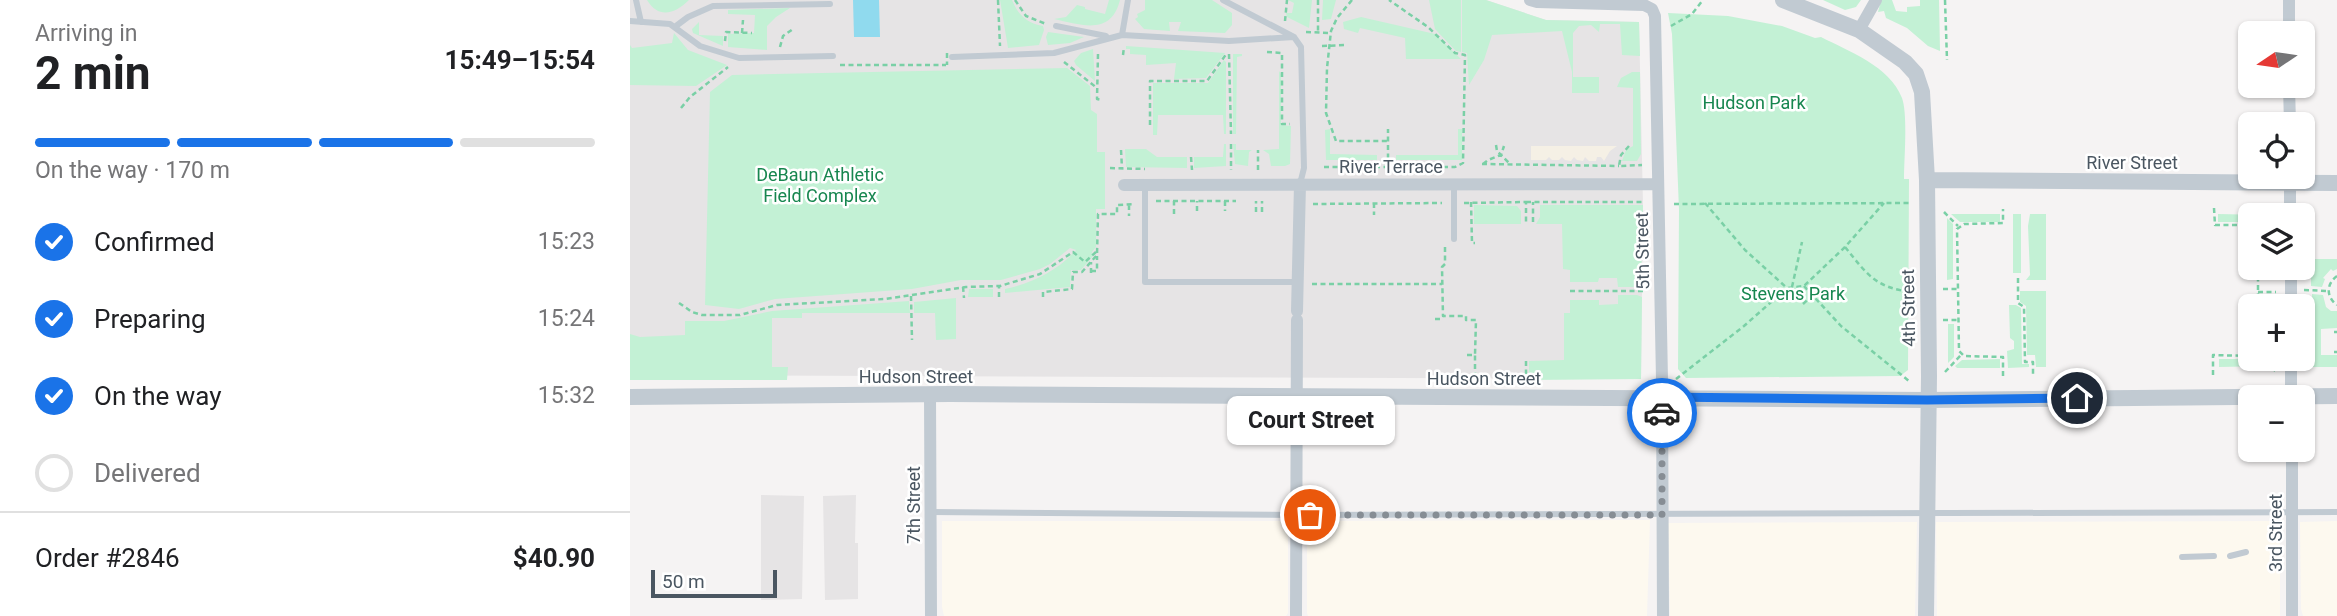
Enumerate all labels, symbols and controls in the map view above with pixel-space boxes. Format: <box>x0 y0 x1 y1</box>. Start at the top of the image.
text: Arriving in <box>35 20 138 47</box>
north arrow <box>2238 21 2315 98</box>
map controls <box>2238 21 2315 462</box>
text: 15:49–15:54 <box>445 45 595 75</box>
text: 2 min <box>35 46 151 100</box>
park label: Hudson Park <box>1702 92 1806 113</box>
button: locate <box>2238 112 2315 189</box>
street label: River Street <box>2086 152 2178 173</box>
street label: River Terrace <box>1339 156 1443 177</box>
text: On the way · 170 m <box>35 157 230 184</box>
park label: DeBaun Athletic Field Complex <box>756 164 884 206</box>
button: layers <box>2238 203 2315 280</box>
street label: 5th Street <box>1631 212 1653 290</box>
icon: check <box>35 223 73 261</box>
text: Confirmed <box>94 227 215 257</box>
text: 15:23 <box>538 228 595 255</box>
street label: 4th Street <box>1897 269 1919 347</box>
park label: Stevens Park <box>1741 283 1846 304</box>
button: + <box>2238 294 2315 371</box>
icon: check <box>35 300 73 338</box>
text: Preparing <box>94 304 206 334</box>
text: 15:24 <box>538 305 595 332</box>
street label: Hudson Street <box>859 366 973 387</box>
street label: Hudson Street <box>1427 368 1541 389</box>
pin <box>2047 368 2107 428</box>
icon: check <box>35 377 73 415</box>
courier <box>1627 378 1697 448</box>
icon: home <box>2058 379 2096 417</box>
text: On the way <box>94 381 222 411</box>
text: 15:32 <box>538 382 595 409</box>
button: − <box>2238 385 2315 462</box>
icon: car <box>1643 394 1681 432</box>
callout: Court Street <box>1226 396 1394 445</box>
text: Court Street <box>1248 407 1374 434</box>
text: Delivered <box>94 458 201 488</box>
street label: 7th Street <box>903 466 924 544</box>
pin <box>1280 485 1340 545</box>
street label: 3rd Street <box>2265 494 2286 572</box>
icon: bag <box>1291 496 1329 534</box>
text: Order #2846 <box>35 543 180 573</box>
text: $40.90 <box>513 543 595 573</box>
scale bar <box>651 567 777 599</box>
text: 50 m <box>662 570 705 593</box>

